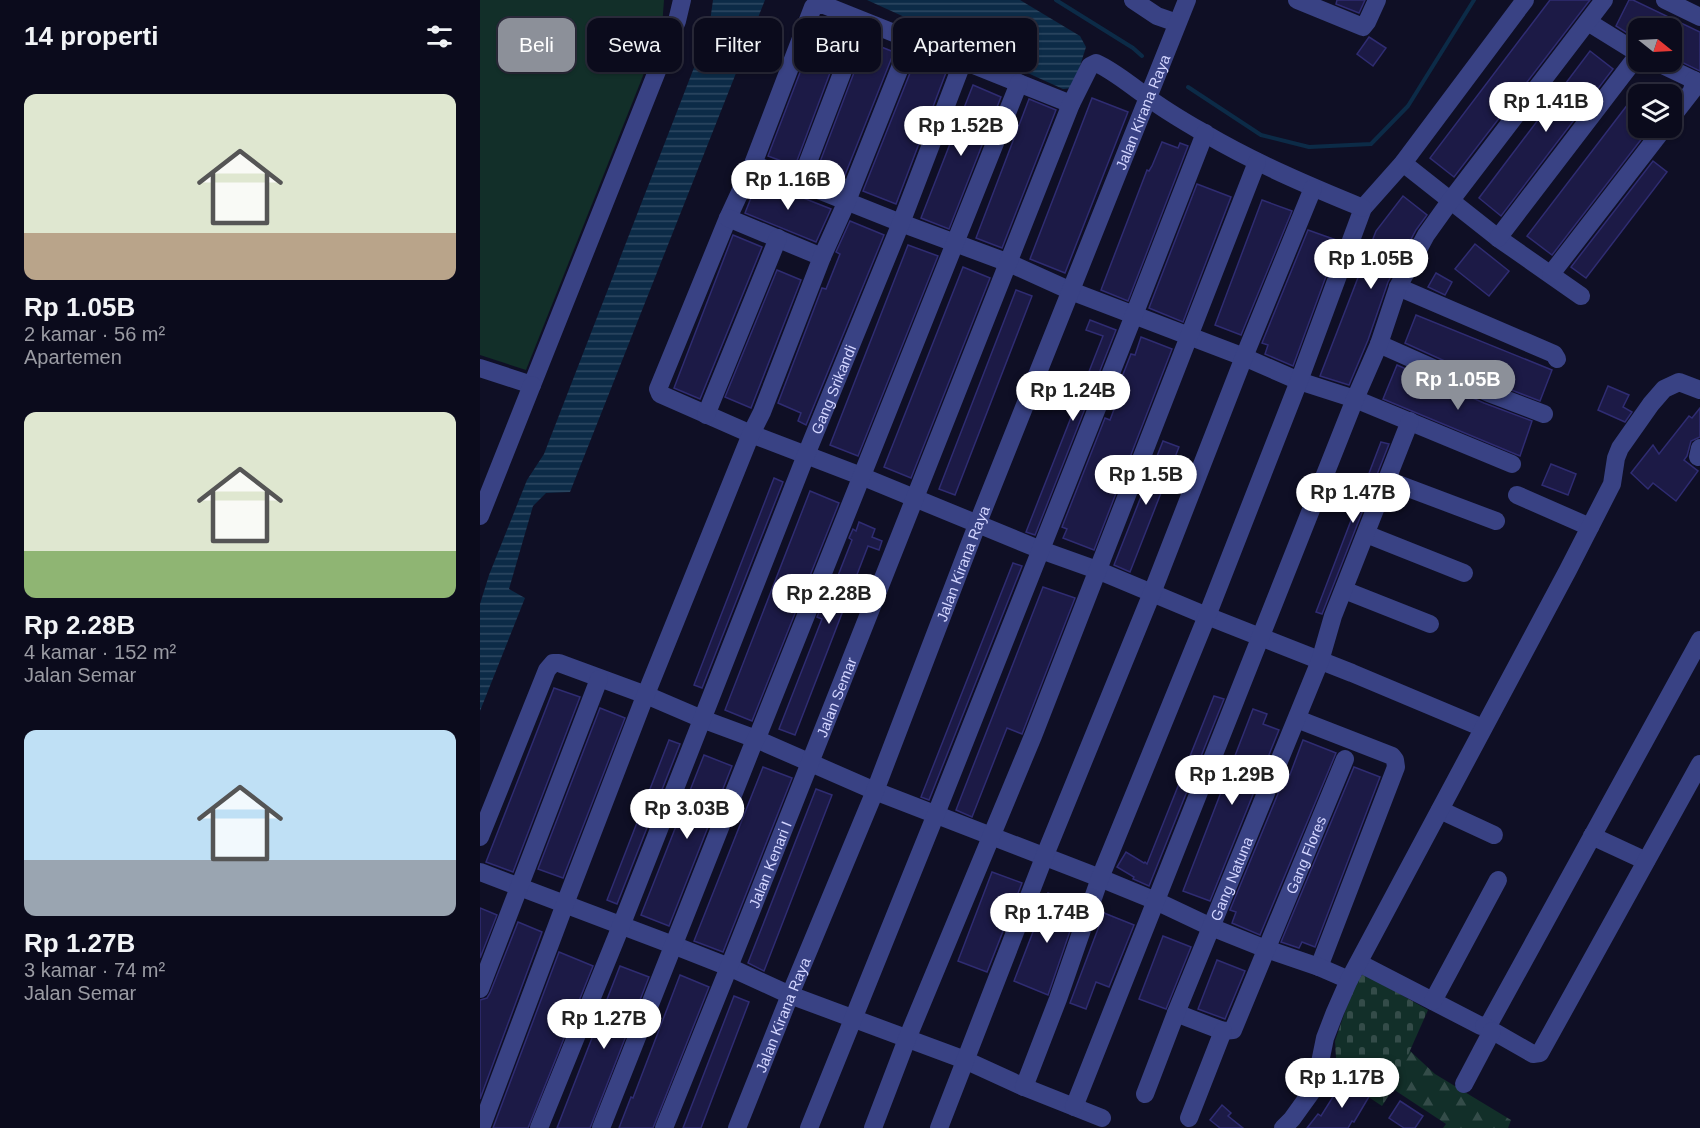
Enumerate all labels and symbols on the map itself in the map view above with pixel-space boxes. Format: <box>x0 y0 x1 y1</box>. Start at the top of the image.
north arrow <box>1628 18 1682 72</box>
street label: Jalan Kirana Raya <box>1112 51 1173 172</box>
pin: Rp 1.41B <box>1484 82 1608 133</box>
pin: Rp 1.52B <box>899 106 1023 157</box>
pin: Rp 1.16B <box>726 160 850 211</box>
pin: Rp 1.05B <box>1309 239 1433 290</box>
street label: Gang Srikandi <box>807 342 859 437</box>
pin: Rp 1.05B <box>1396 360 1520 411</box>
pin: Rp 1.24B <box>1011 371 1135 422</box>
pin: Rp 1.5B <box>1091 455 1201 506</box>
pin: Rp 1.47B <box>1291 473 1415 524</box>
street label: Jalan Kirana Raya <box>932 502 993 624</box>
pin: Rp 2.28B <box>767 574 891 625</box>
street label: Jalan Semar <box>813 655 859 739</box>
pin: Rp 1.29B <box>1170 755 1294 806</box>
pin: Rp 3.03B <box>625 789 749 840</box>
street label: Gang Flores <box>1282 813 1329 896</box>
street label: Jalan Kenari I <box>745 819 794 910</box>
street label: Gang Natuna <box>1206 833 1256 923</box>
pin: Rp 1.74B <box>985 893 1109 944</box>
street label: Jalan Kirana Raya <box>752 954 814 1075</box>
pin: Rp 1.27B <box>542 999 666 1050</box>
pin: Rp 1.17B <box>1280 1058 1404 1109</box>

